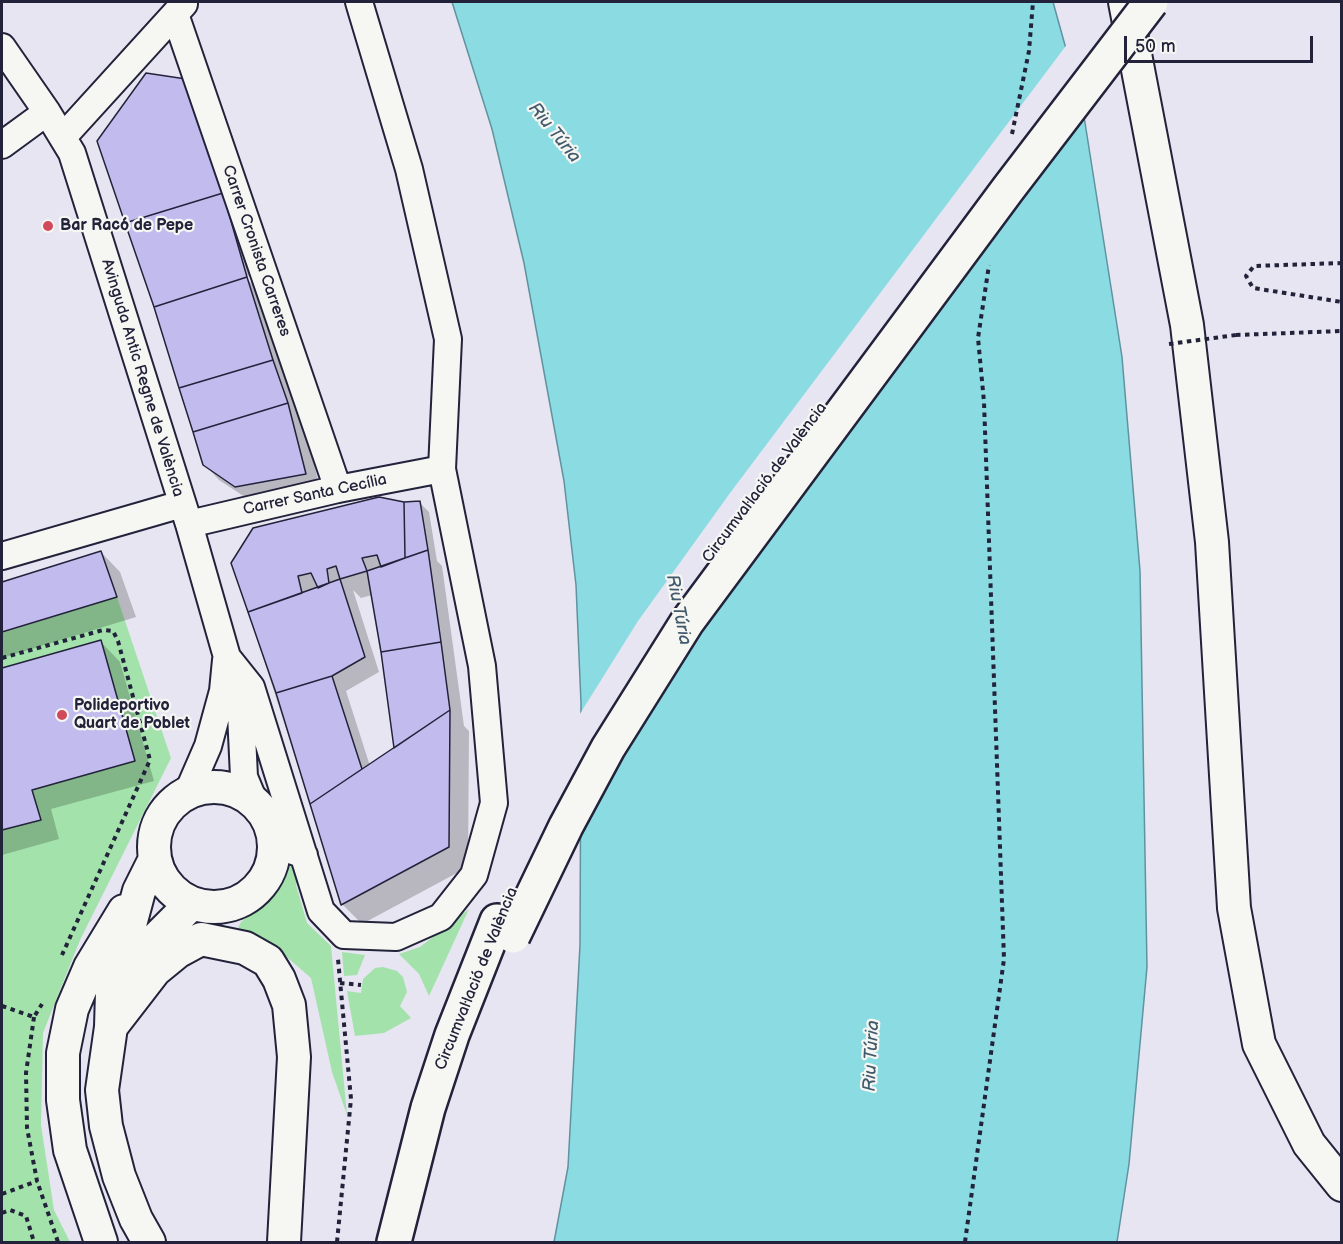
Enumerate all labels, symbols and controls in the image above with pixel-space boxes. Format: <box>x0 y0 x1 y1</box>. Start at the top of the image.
scale bar <box>1127 24 1316 62</box>
text: 50 m <box>1135 36 1176 57</box>
water label: Riu Túria <box>523 99 585 167</box>
street label: Carrer Cronista Carreres <box>218 163 294 339</box>
place label: Bar Racó de Pepe <box>60 216 193 236</box>
marker: Bar Racó de Pepe <box>41 219 55 233</box>
street label: Avinguda Antic Regne de València <box>97 257 187 499</box>
street label: Circumval·lació de València <box>699 399 831 567</box>
street label: Carrer Santa Cecília <box>241 470 389 520</box>
water label: Riu Túria <box>661 573 695 647</box>
place label: Polideportivo Quart de Poblet <box>74 696 190 734</box>
marker: Polideportivo Quart de Poblet <box>55 708 69 722</box>
street label: Circumval·lació de València <box>431 885 523 1073</box>
water label: Riu Túria <box>859 1020 885 1092</box>

